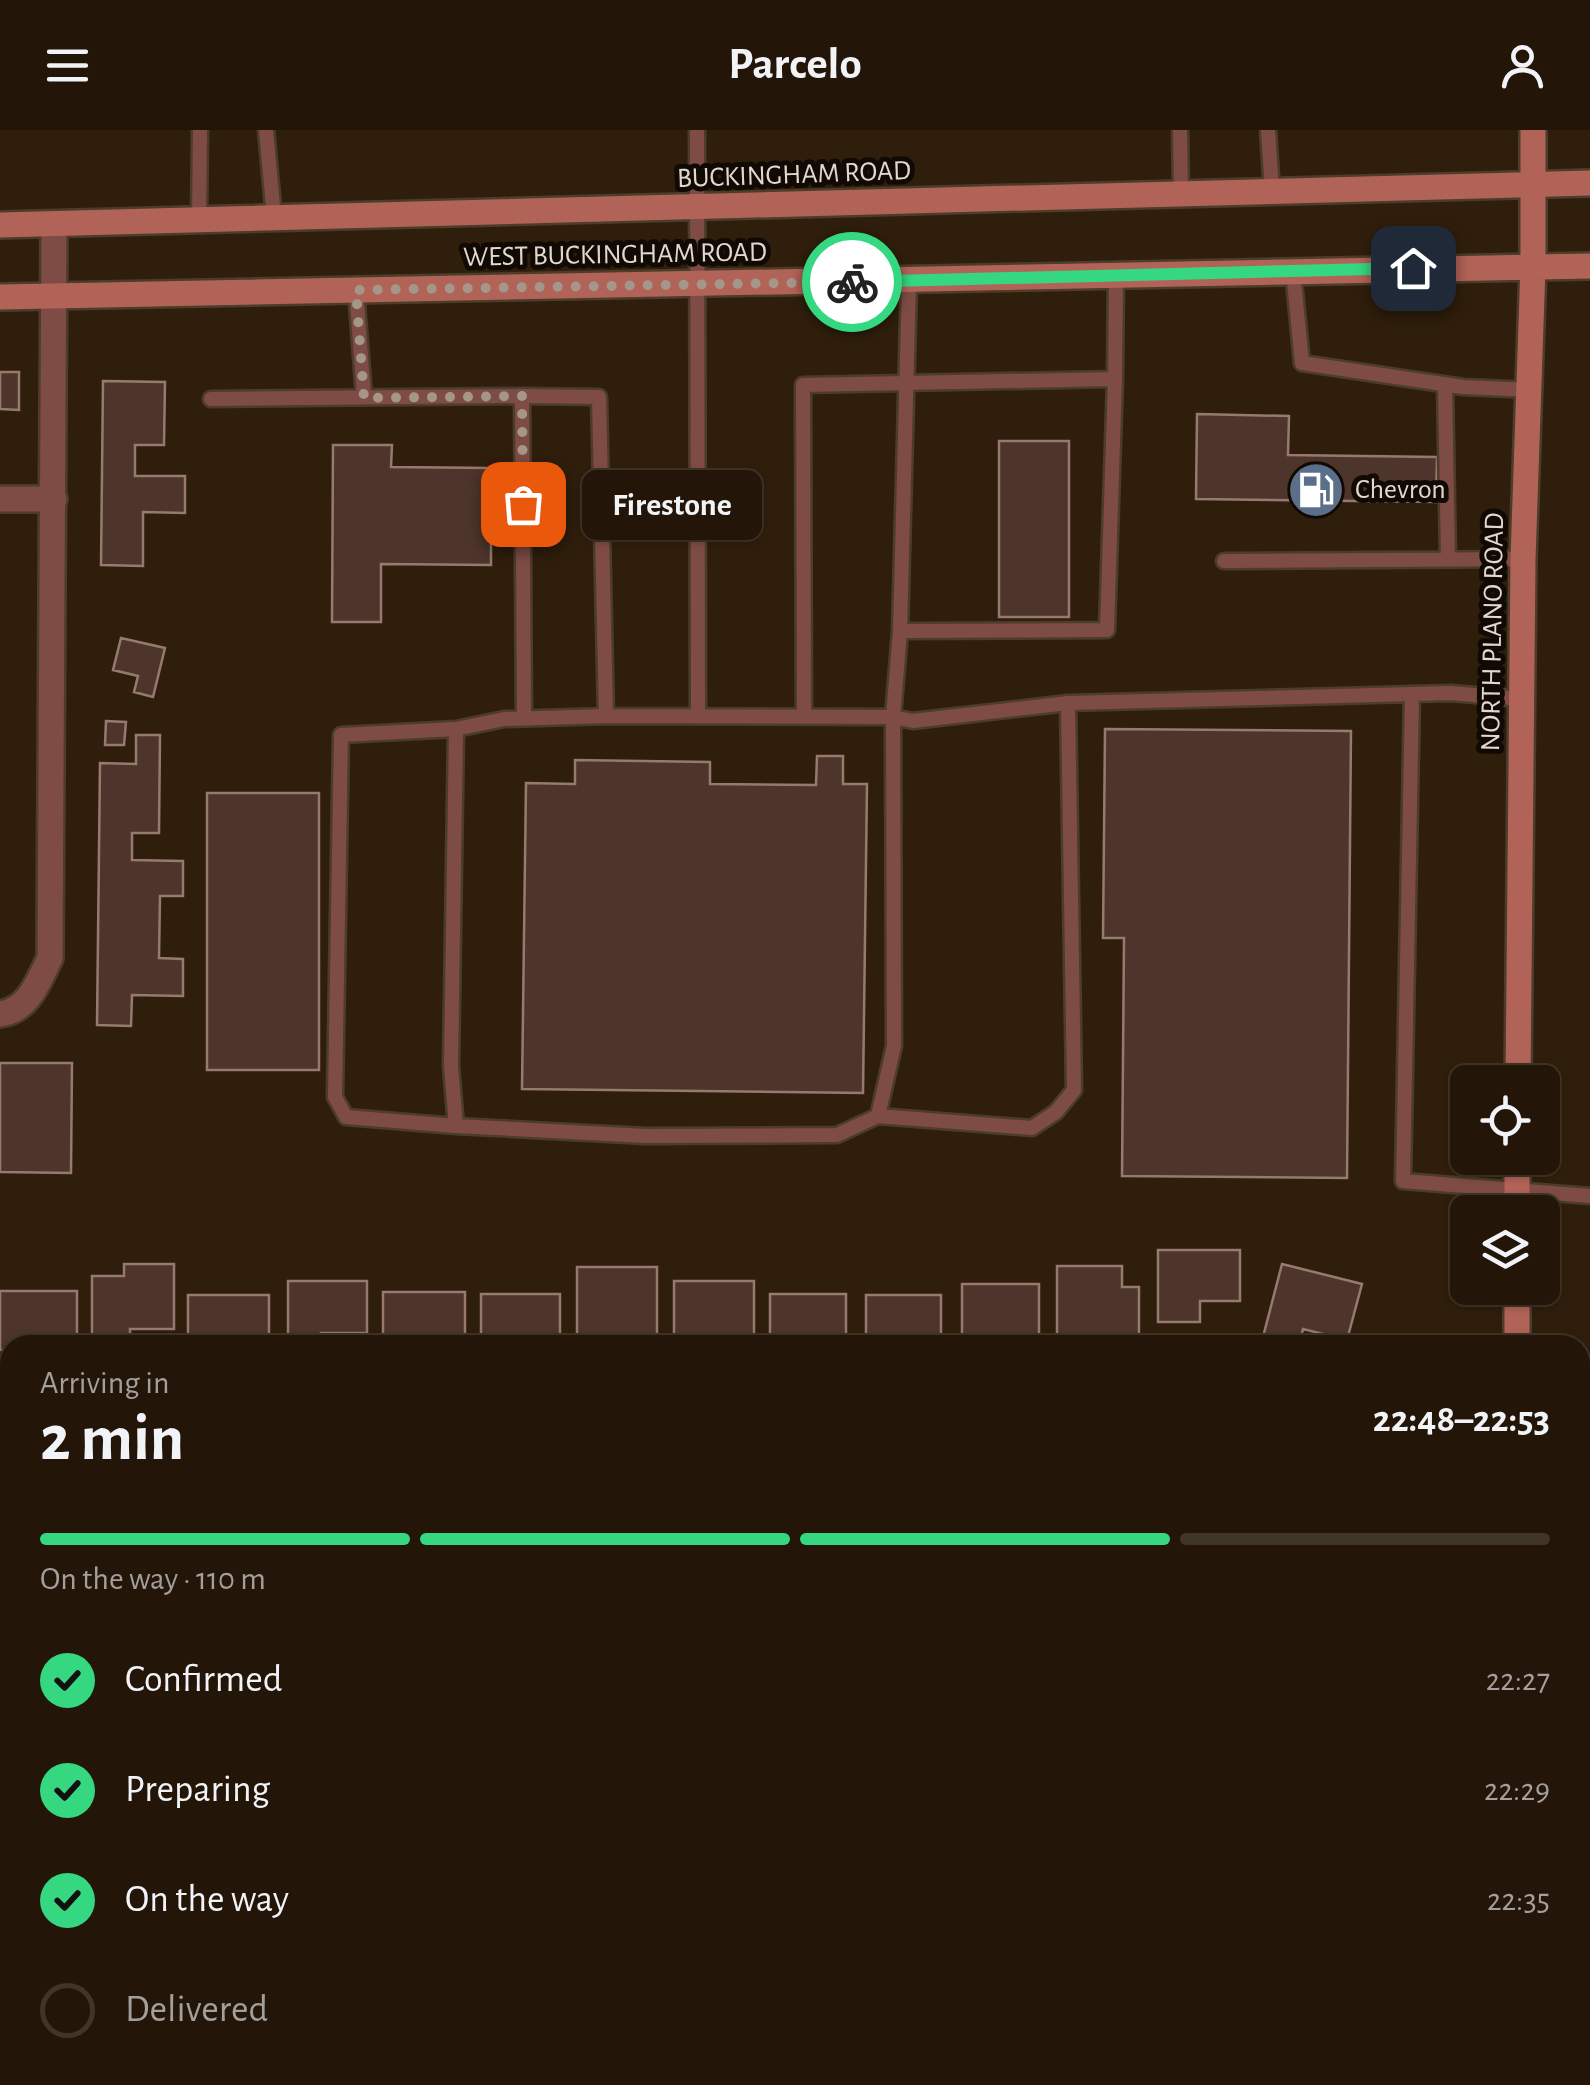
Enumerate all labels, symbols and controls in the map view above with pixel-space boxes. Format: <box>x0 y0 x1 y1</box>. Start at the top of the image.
icon: menu <box>40 38 95 93</box>
icon: person <box>1495 38 1550 93</box>
text: Parcelo <box>728 42 862 87</box>
street label: BUCKINGHAM ROAD <box>676 157 912 193</box>
pin <box>1371 226 1456 311</box>
courier <box>802 232 902 332</box>
street label: WEST BUCKINGHAM ROAD <box>463 238 767 272</box>
icon: home <box>1386 241 1441 296</box>
icon: bike <box>825 255 880 310</box>
fuel station icon: Chevron <box>1286 460 1346 520</box>
pin <box>481 462 566 547</box>
callout: Firestone <box>583 469 763 539</box>
place label: Chevron <box>1355 476 1446 504</box>
icon: bag <box>496 477 551 532</box>
text: Firestone <box>612 489 732 521</box>
street label: NORTH PLANO ROAD <box>1477 512 1509 752</box>
map controls <box>1450 1065 1560 1305</box>
button: locate <box>1450 1065 1560 1175</box>
button: layers <box>1450 1195 1560 1305</box>
text: Arriving in <box>40 1367 169 1399</box>
text: 22:48–22:53 <box>1373 1401 1550 1439</box>
text: 2 min <box>40 1407 184 1472</box>
text: On the way · 110 m <box>40 1563 266 1595</box>
icon: check <box>40 1653 95 1708</box>
text: Confirmed <box>125 1661 282 1699</box>
text: 22:27 <box>1486 1664 1550 1696</box>
icon: check <box>40 1763 95 1818</box>
text: Preparing <box>125 1771 270 1809</box>
text: 22:29 <box>1484 1774 1550 1806</box>
icon: check <box>40 1873 95 1928</box>
text: On the way <box>125 1881 289 1919</box>
text: 22:35 <box>1487 1884 1550 1916</box>
text: Delivered <box>125 1991 268 2029</box>

